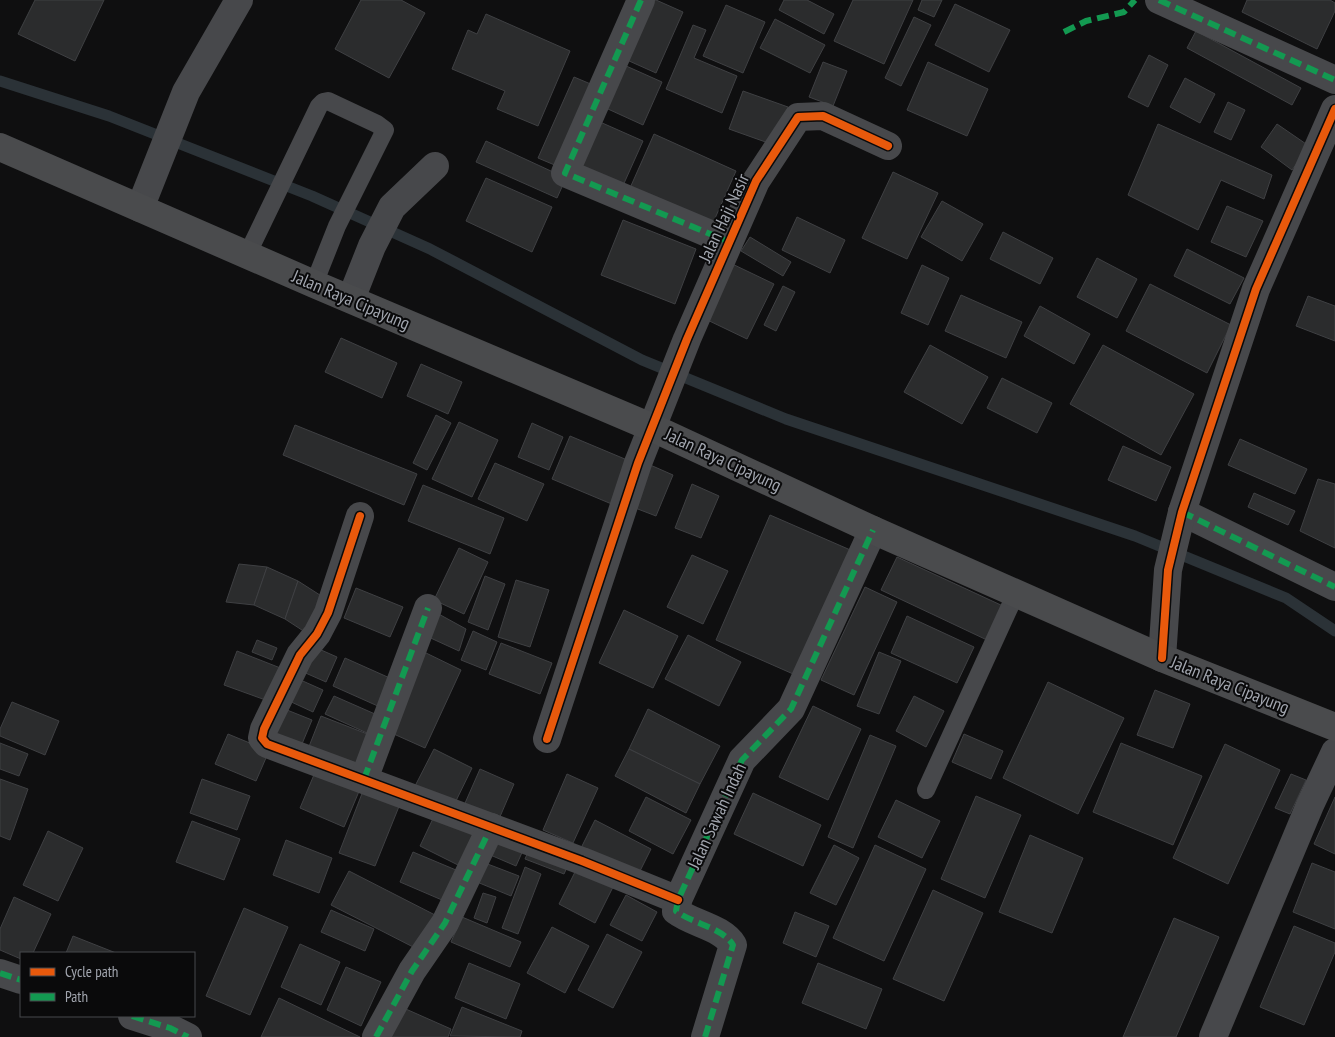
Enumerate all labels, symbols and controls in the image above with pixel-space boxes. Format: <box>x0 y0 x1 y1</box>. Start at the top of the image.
street label: Jalan Haji Nasir <box>693 170 754 267</box>
street label: Jalan Raya Cipayung <box>288 264 414 335</box>
street label: Jalan Raya Cipayung <box>660 422 785 497</box>
street label: Jalan Raya Cipayung <box>1167 650 1293 719</box>
street label: Jalan Sawah Indah <box>682 759 751 873</box>
legend <box>20 952 195 1017</box>
text: Cycle path <box>65 962 118 981</box>
text: Path <box>65 987 88 1006</box>

